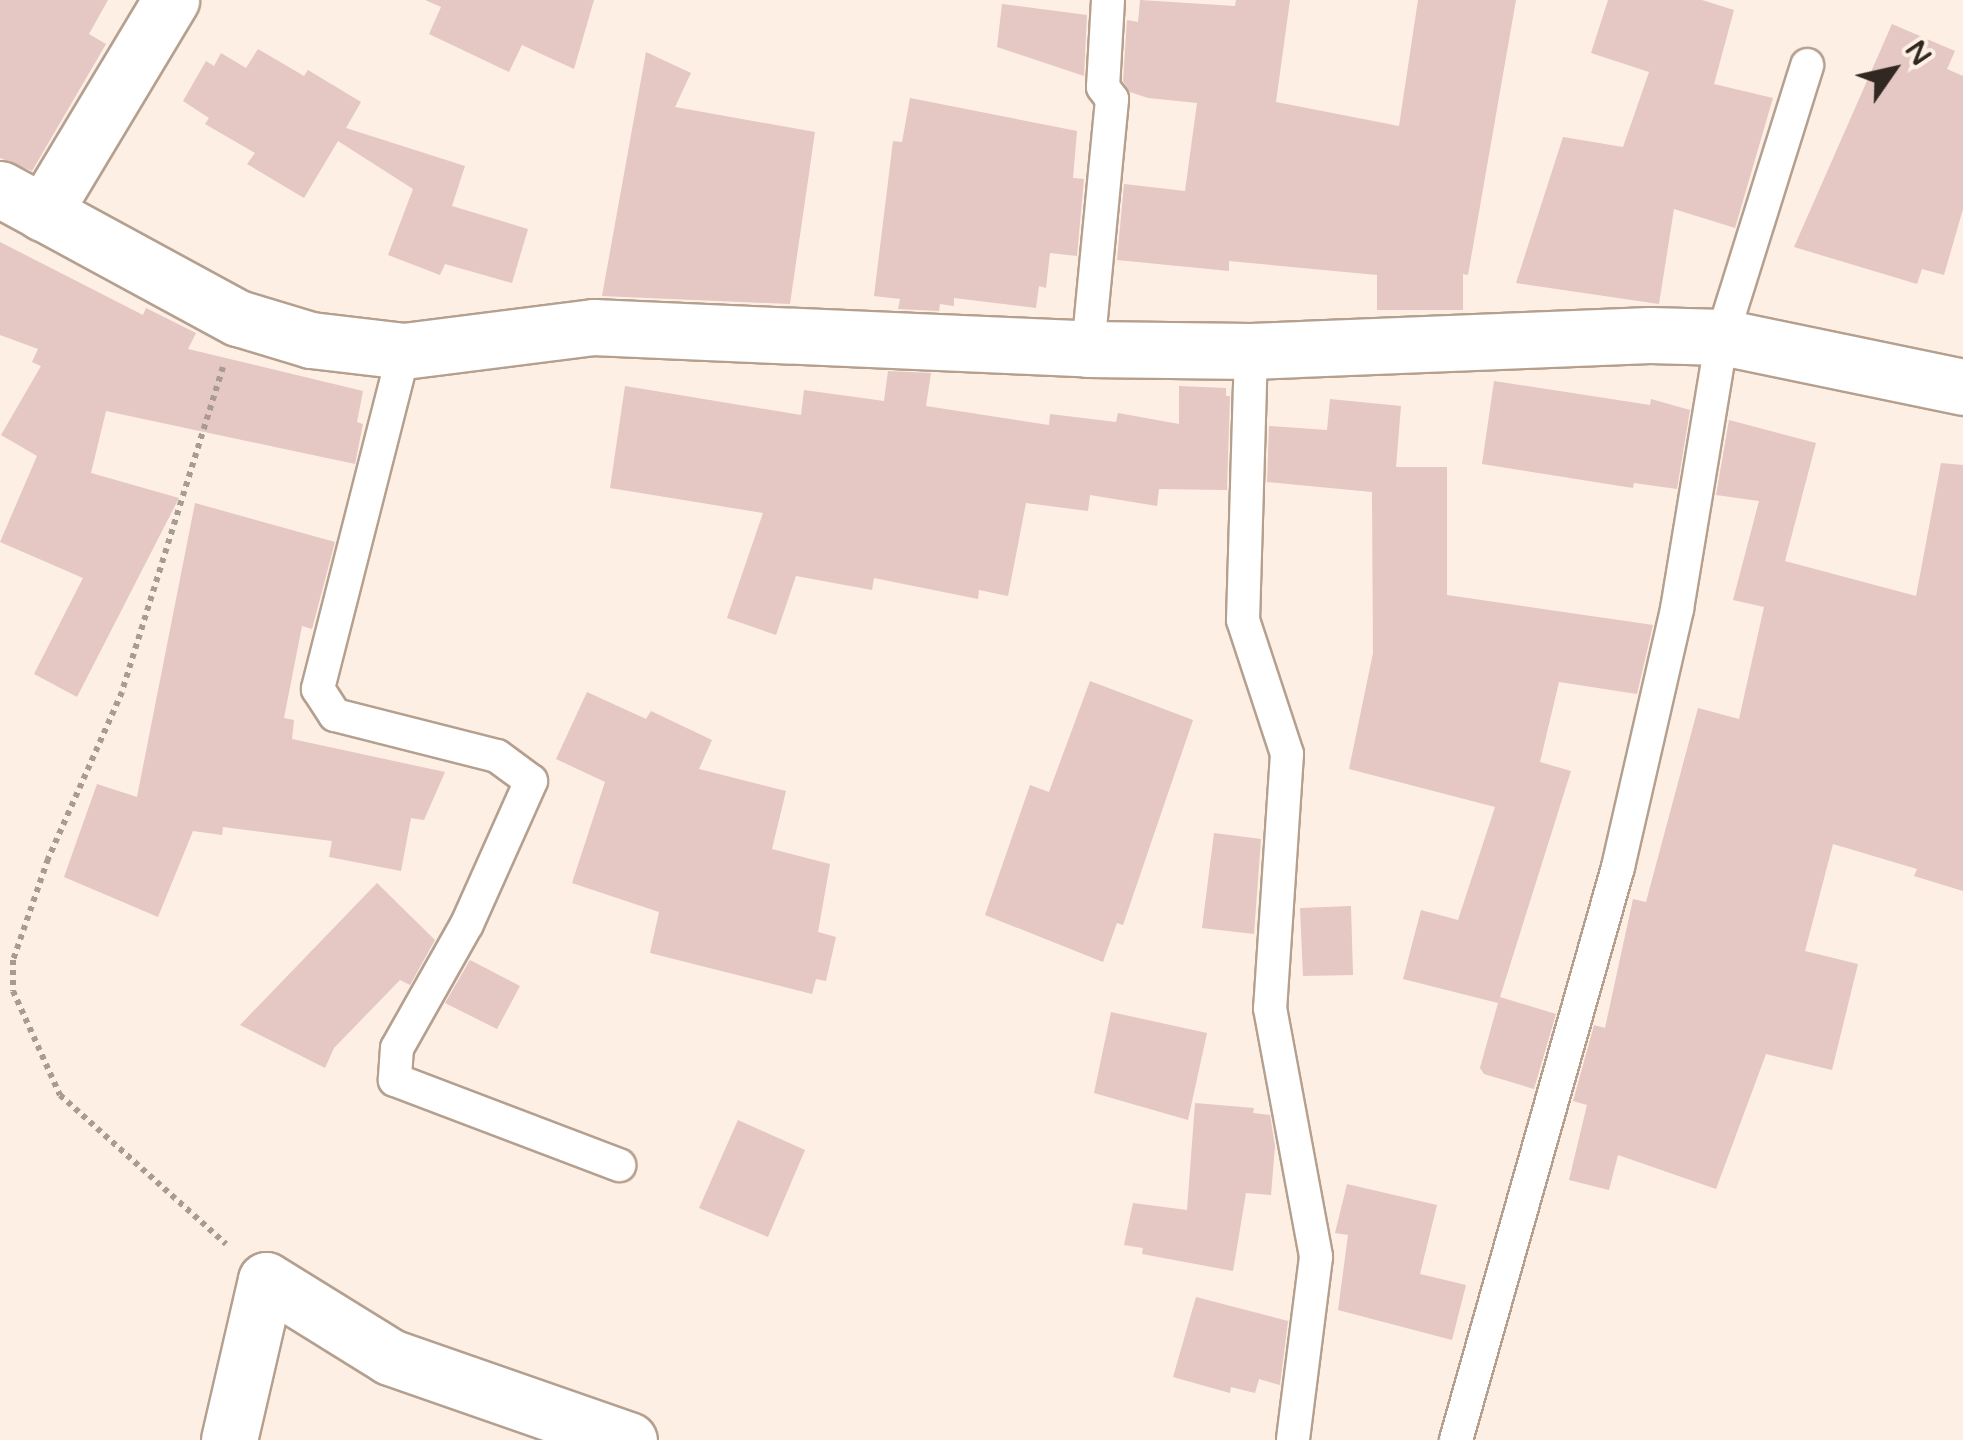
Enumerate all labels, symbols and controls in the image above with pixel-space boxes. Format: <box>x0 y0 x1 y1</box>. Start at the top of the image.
north arrow <box>1843 20 1943 120</box>
text: N <box>1897 34 1938 72</box>

